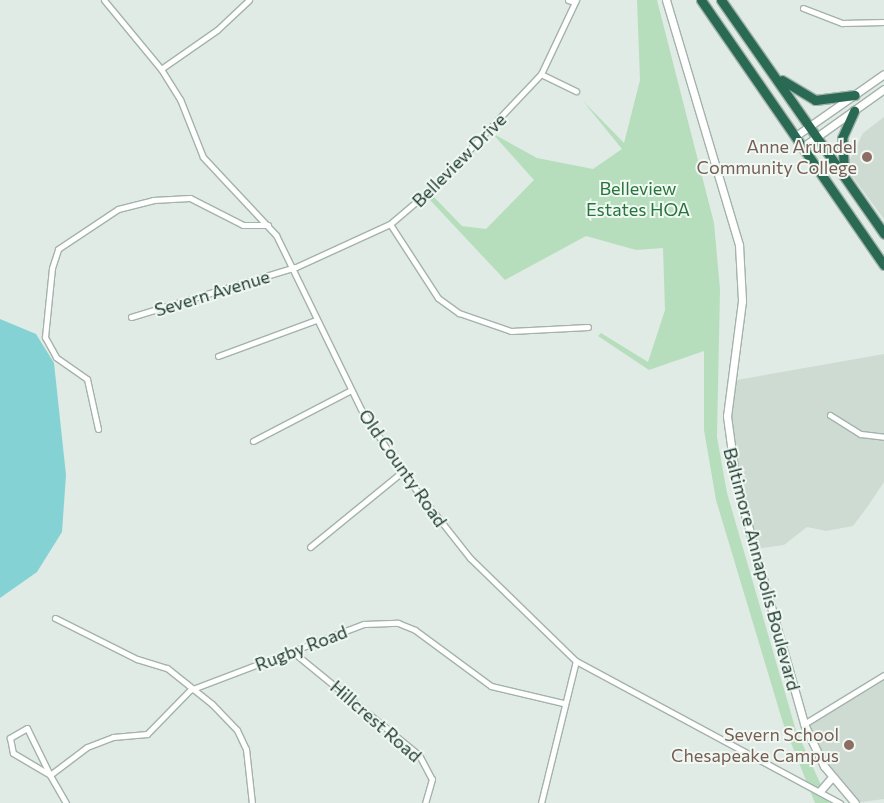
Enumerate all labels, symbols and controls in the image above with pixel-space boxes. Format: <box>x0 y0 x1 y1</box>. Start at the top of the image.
street label: Belleview Drive <box>408 109 510 211</box>
place label: Anne Arundel Community College <box>697 136 857 178</box>
marker: Anne Arundel Community College <box>861 151 873 163</box>
park label: Belleview Estates HOA <box>586 178 690 220</box>
street label: Severn Avenue <box>152 265 272 321</box>
street label: Old County Road <box>354 405 452 531</box>
street label: Baltimore Annapolis Boulevard <box>719 445 805 693</box>
street label: Rugby Road <box>252 621 350 675</box>
street label: Hillcrest Road <box>326 676 426 766</box>
place label: Severn School Chesapeake Campus <box>671 724 839 766</box>
marker: Severn School Chesapeake Campus <box>843 739 855 751</box>

